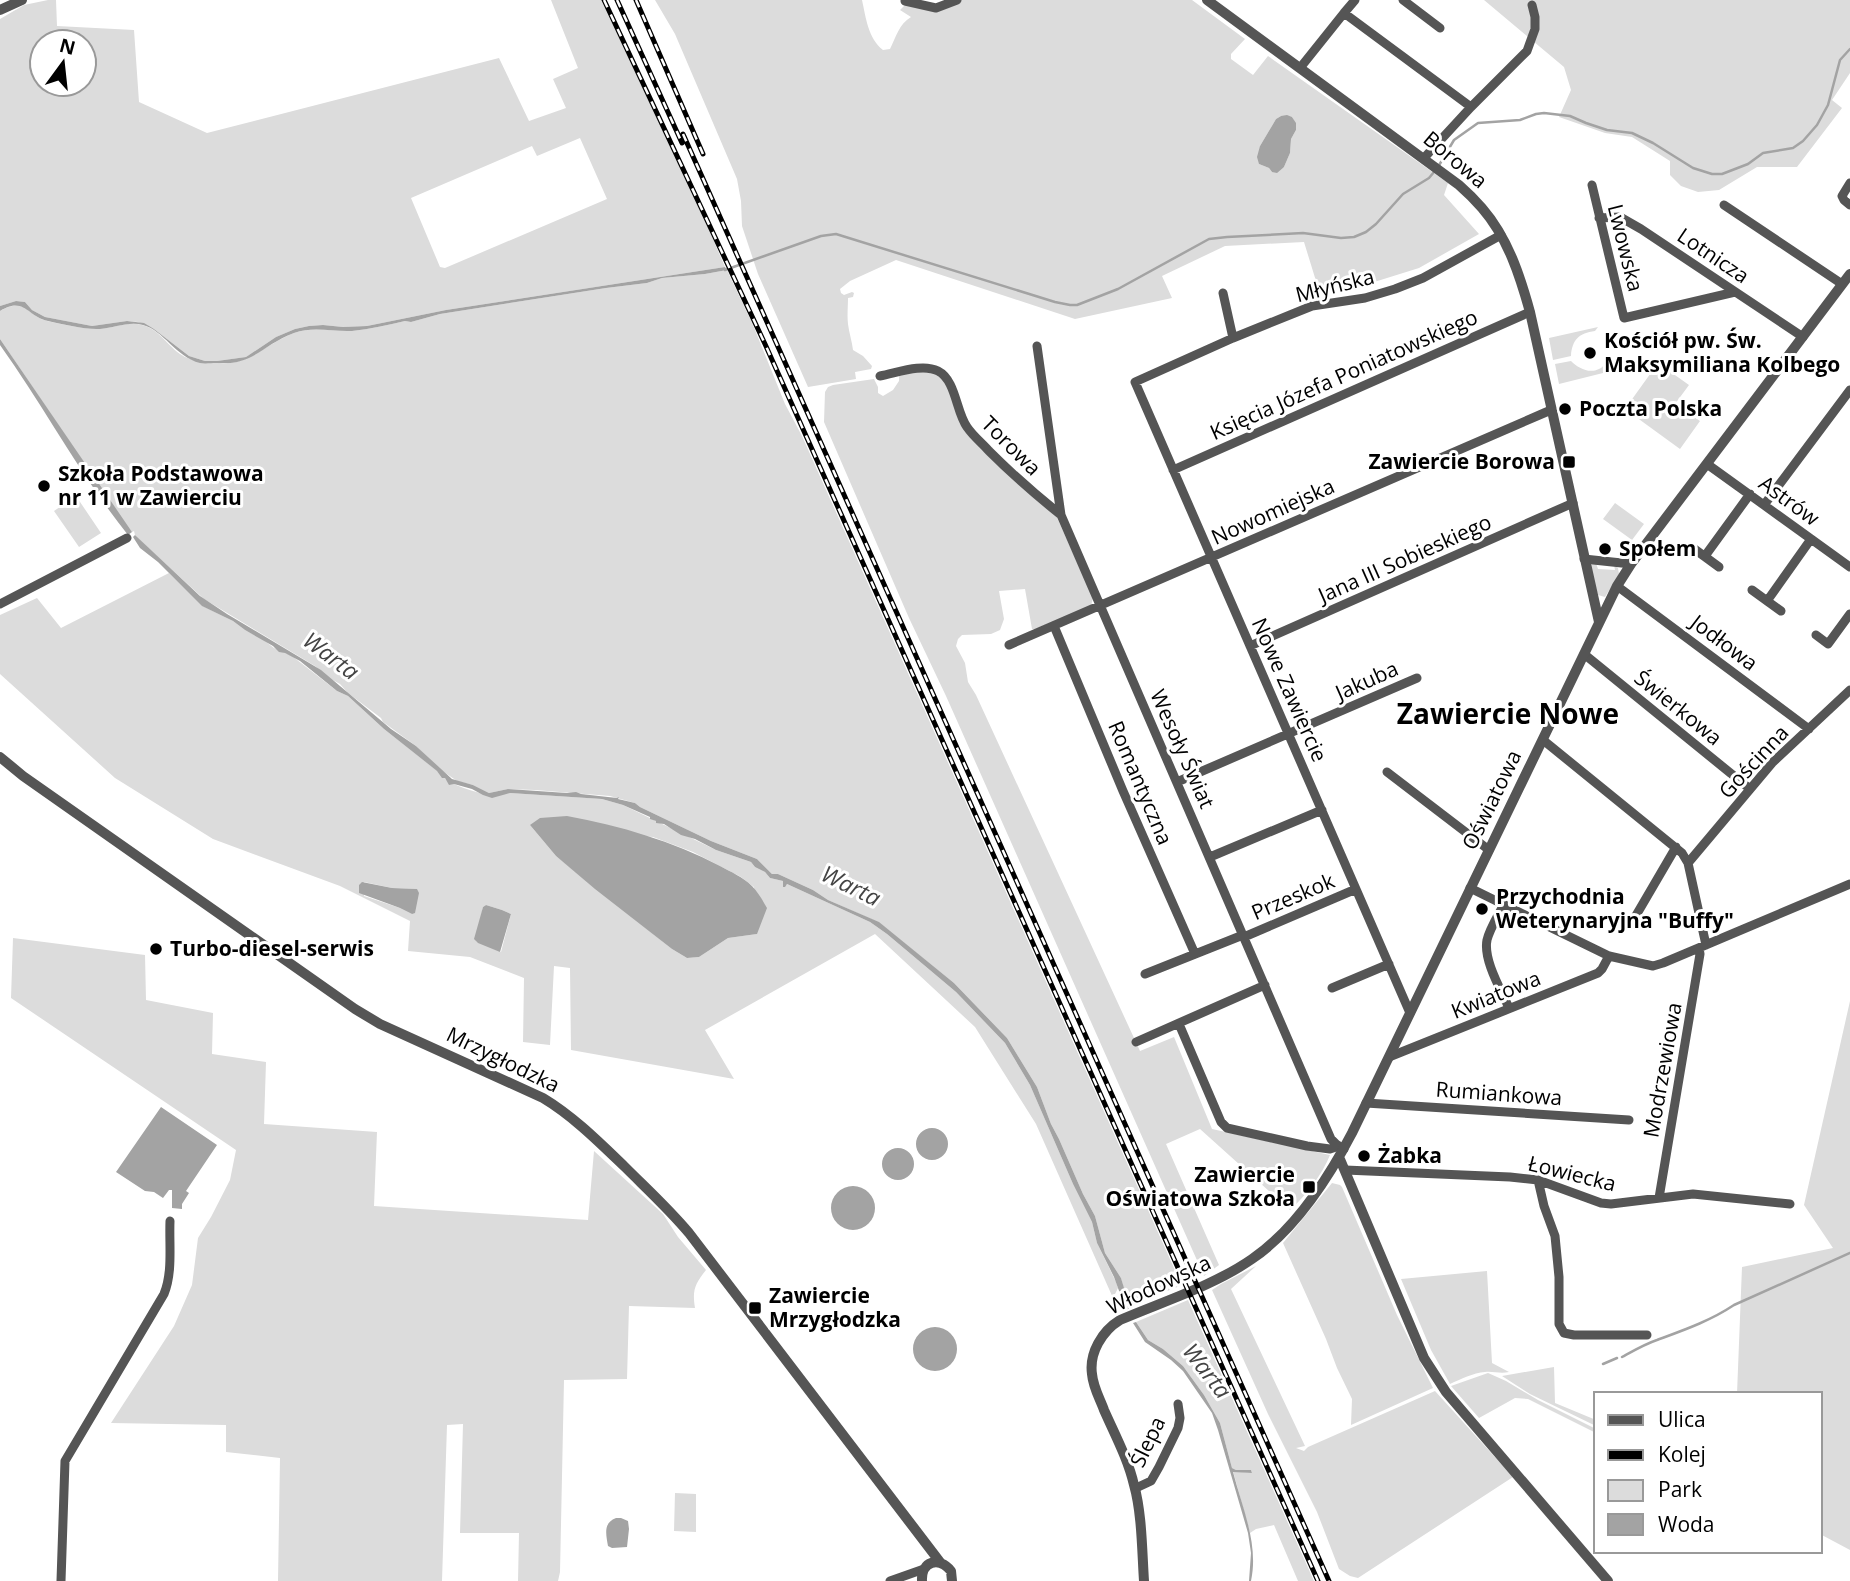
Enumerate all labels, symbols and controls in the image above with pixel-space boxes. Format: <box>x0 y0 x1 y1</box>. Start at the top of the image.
north arrow <box>28 28 98 98</box>
text: N <box>57 32 78 61</box>
street label: Borowa <box>1418 124 1494 194</box>
street label: Lwowska <box>1602 201 1650 294</box>
street label: Lotnicza <box>1672 221 1755 289</box>
street label: Młyńska <box>1292 262 1377 308</box>
street label: Księcia Józefa Poniatowskiego <box>1205 302 1482 446</box>
place label: Kościół pw. Św. Maksymiliana Kolbego <box>1604 326 1840 378</box>
marker: Kościół pw. Św. Maksymiliana Kolbego <box>1582 345 1598 361</box>
place label: Poczta Polska <box>1579 394 1722 422</box>
marker: Poczta Polska <box>1557 401 1573 417</box>
street label: Torowa <box>976 409 1048 481</box>
place label: Zawiercie Borowa <box>1368 447 1555 475</box>
marker: Zawiercie Borowa <box>1561 454 1577 470</box>
place label: Szkoła Podstawowa nr 11 w Zawierciu <box>58 459 264 511</box>
street label: Astrów <box>1754 469 1826 532</box>
street label: Nowomiejska <box>1207 471 1339 551</box>
marker: Szkoła Podstawowa nr 11 w Zawierciu <box>36 478 52 494</box>
street label: Jana III Sobieskiego <box>1312 507 1496 610</box>
place label: Społem <box>1619 534 1696 562</box>
marker: Społem <box>1597 541 1613 557</box>
street label: Jodłowa <box>1684 607 1764 677</box>
street label: Nowe Zawiercie <box>1246 613 1334 766</box>
water label: Warta <box>297 624 366 687</box>
street label: Jakuba <box>1329 654 1402 707</box>
street label: Świerkowa <box>1629 663 1728 751</box>
street label: Wesoły Świat <box>1144 685 1222 812</box>
district label: Zawiercie Nowe <box>1397 694 1619 732</box>
street label: Romantyczna <box>1102 716 1180 849</box>
street label: Gościnna <box>1712 719 1794 804</box>
street label: Oświatowa <box>1455 745 1527 854</box>
water label: Warta <box>816 857 886 913</box>
street label: Przeskok <box>1247 866 1338 926</box>
place label: Przychodnia Weterynaryjna "Buffy" <box>1496 882 1734 934</box>
marker: Przychodnia Weterynaryjna "Buffy" <box>1474 901 1490 917</box>
place label: Turbo-diesel-serwis <box>170 934 374 962</box>
marker: Turbo-diesel-serwis <box>148 941 164 957</box>
street label: Kwiatowa <box>1447 963 1545 1025</box>
street label: Modrzewiowa <box>1636 1000 1688 1140</box>
street label: Mrzygłodzka <box>442 1020 565 1099</box>
street label: Rumiankowa <box>1435 1075 1563 1111</box>
place label: Żabka <box>1378 1141 1442 1169</box>
marker: Żabka <box>1356 1148 1372 1164</box>
street label: Łowiecka <box>1525 1149 1619 1197</box>
place label: Zawiercie Oświatowa Szkoła <box>1106 1160 1295 1212</box>
marker: Zawiercie Oświatowa Szkoła <box>1301 1179 1317 1195</box>
street label: Włodowska <box>1102 1248 1215 1320</box>
place label: Zawiercie Mrzygłodzka <box>769 1281 901 1333</box>
marker: Zawiercie Mrzygłodzka <box>747 1300 763 1316</box>
water label: Warta <box>1176 1336 1240 1405</box>
legend <box>1594 1392 1822 1553</box>
text: Ulica <box>1658 1405 1706 1433</box>
street label: Ślepa <box>1123 1412 1171 1472</box>
text: Kolej <box>1658 1440 1706 1468</box>
text: Park <box>1658 1475 1702 1503</box>
text: Woda <box>1658 1510 1715 1538</box>

